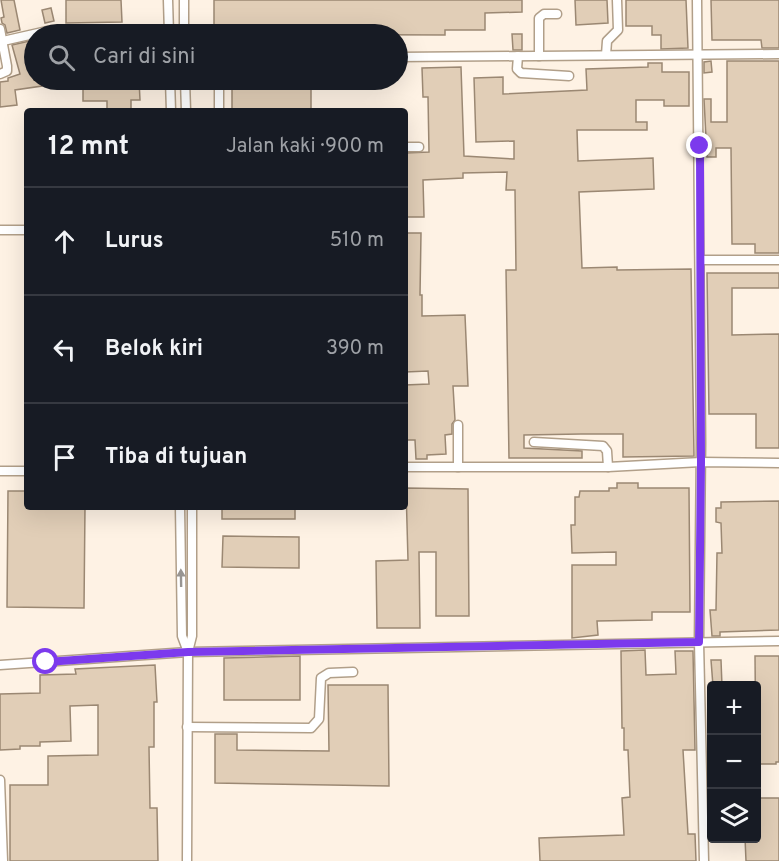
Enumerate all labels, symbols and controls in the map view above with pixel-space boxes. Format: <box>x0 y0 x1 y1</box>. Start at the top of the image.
search box <box>24 24 408 90</box>
icon: search <box>45 41 78 74</box>
text: Cari di sini <box>93 44 195 71</box>
text: 12 mnt <box>48 131 129 164</box>
route end <box>686 132 712 158</box>
text: Jalan kaki · 900 m <box>226 134 384 160</box>
icon: ahead <box>48 225 81 258</box>
text: Lurus <box>105 228 164 255</box>
text: 510 m <box>330 228 384 254</box>
icon: left <box>48 333 81 366</box>
text: Belok kiri <box>105 336 203 363</box>
text: 390 m <box>326 336 384 362</box>
icon: arrive <box>48 441 81 474</box>
text: Tiba di tujuan <box>105 444 247 471</box>
one-way arrow <box>176 568 186 587</box>
route start <box>32 648 58 674</box>
map controls <box>707 681 761 843</box>
button: + <box>707 681 761 735</box>
button: − <box>707 735 761 789</box>
button: layers <box>707 789 761 843</box>

